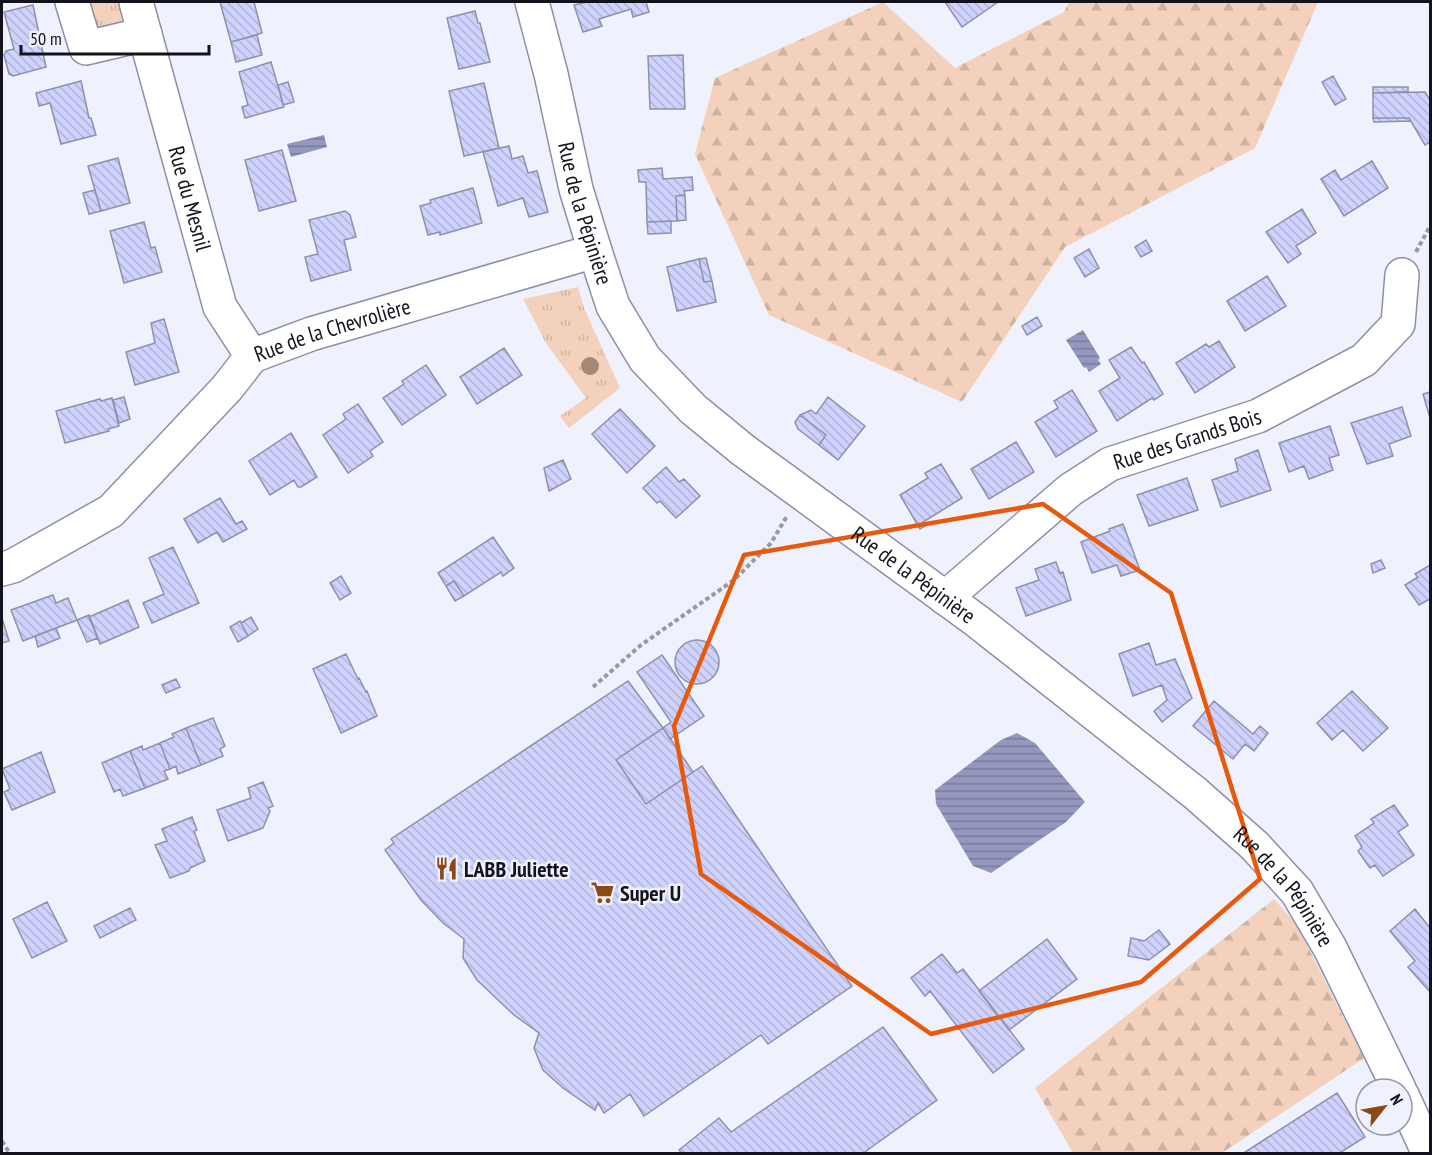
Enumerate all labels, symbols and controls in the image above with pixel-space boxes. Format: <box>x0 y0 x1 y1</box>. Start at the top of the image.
scale bar <box>21 18 208 56</box>
text: 50 m <box>30 27 62 50</box>
street label: Rue de la Pépinière <box>552 139 619 288</box>
street label: Rue du Mesnil <box>162 143 218 255</box>
street label: Rue de la Chevrolière <box>250 292 414 368</box>
street label: Rue des Grands Bois <box>1110 402 1265 476</box>
street label: Rue de la Pépinière <box>846 520 981 629</box>
street label: Rue de la Pépinière <box>1228 820 1340 952</box>
place label: LABB Juliette <box>464 855 569 883</box>
restaurant icon: LABB Juliette <box>433 856 459 882</box>
place label: Super U <box>620 879 681 907</box>
supermarket icon: Super U <box>589 880 615 906</box>
north arrow <box>1354 1077 1414 1137</box>
text: N <box>1386 1090 1408 1108</box>

